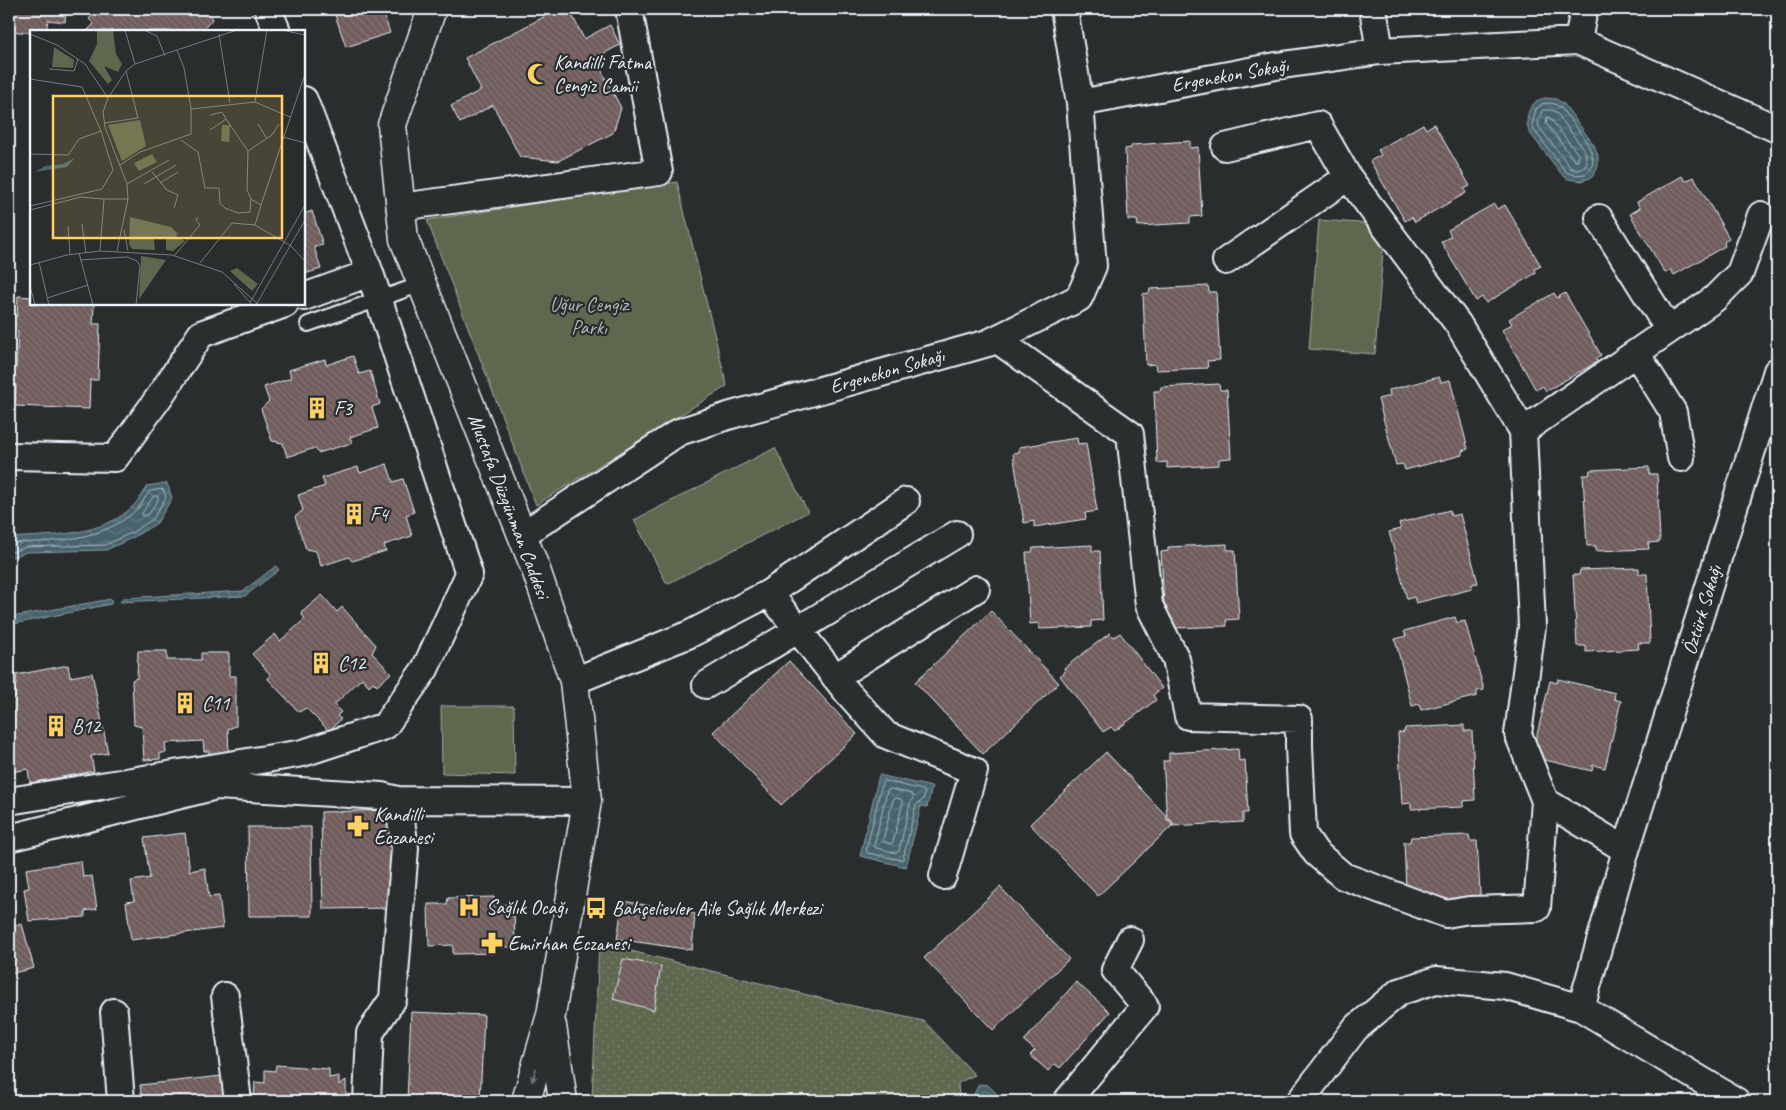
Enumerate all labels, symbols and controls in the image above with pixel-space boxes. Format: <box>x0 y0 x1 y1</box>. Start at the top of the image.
inset map <box>30 30 305 305</box>
place label: Kandilli Fatma Cengiz Camii <box>554 50 653 98</box>
street label: Ergenekon Sokağı <box>1170 52 1291 98</box>
mosque icon: Kandilli Fatma Cengiz Camii <box>525 61 551 87</box>
park label: Uğur Cengiz Parkı <box>550 292 631 340</box>
street label: Ergenekon Sokağı <box>827 342 948 399</box>
building icon: F3 <box>304 395 330 421</box>
place label: F3 <box>334 396 354 421</box>
street label: Mustafa Düzgünman Caddesi <box>462 410 557 604</box>
building icon: F4 <box>341 501 367 527</box>
place label: F4 <box>370 502 390 527</box>
street label: Öztürk Sokağı <box>1677 561 1728 658</box>
building icon: C12 <box>308 650 334 676</box>
place label: C12 <box>338 651 367 676</box>
building icon: C11 <box>172 690 198 716</box>
place label: C11 <box>202 691 230 716</box>
building icon: B12 <box>43 713 69 739</box>
place label: B12 <box>72 714 102 739</box>
place label: Kandilli Eczanesi <box>374 802 435 850</box>
pharmacy icon: Kandilli Eczanesi <box>345 813 371 839</box>
hospital icon: Sağlık Ocağı <box>456 894 482 920</box>
place label: Sağlık Ocağı <box>486 895 568 920</box>
bus stop icon: Bahçelievler Aile Sağlık Merkezi <box>583 895 609 921</box>
place label: Bahçelievler Aile Sağlık Merkezi <box>612 896 824 921</box>
pharmacy icon: Emirhan Eczanesi <box>479 930 505 956</box>
place label: Emirhan Eczanesi <box>508 931 632 956</box>
one-way arrow <box>529 1067 537 1082</box>

